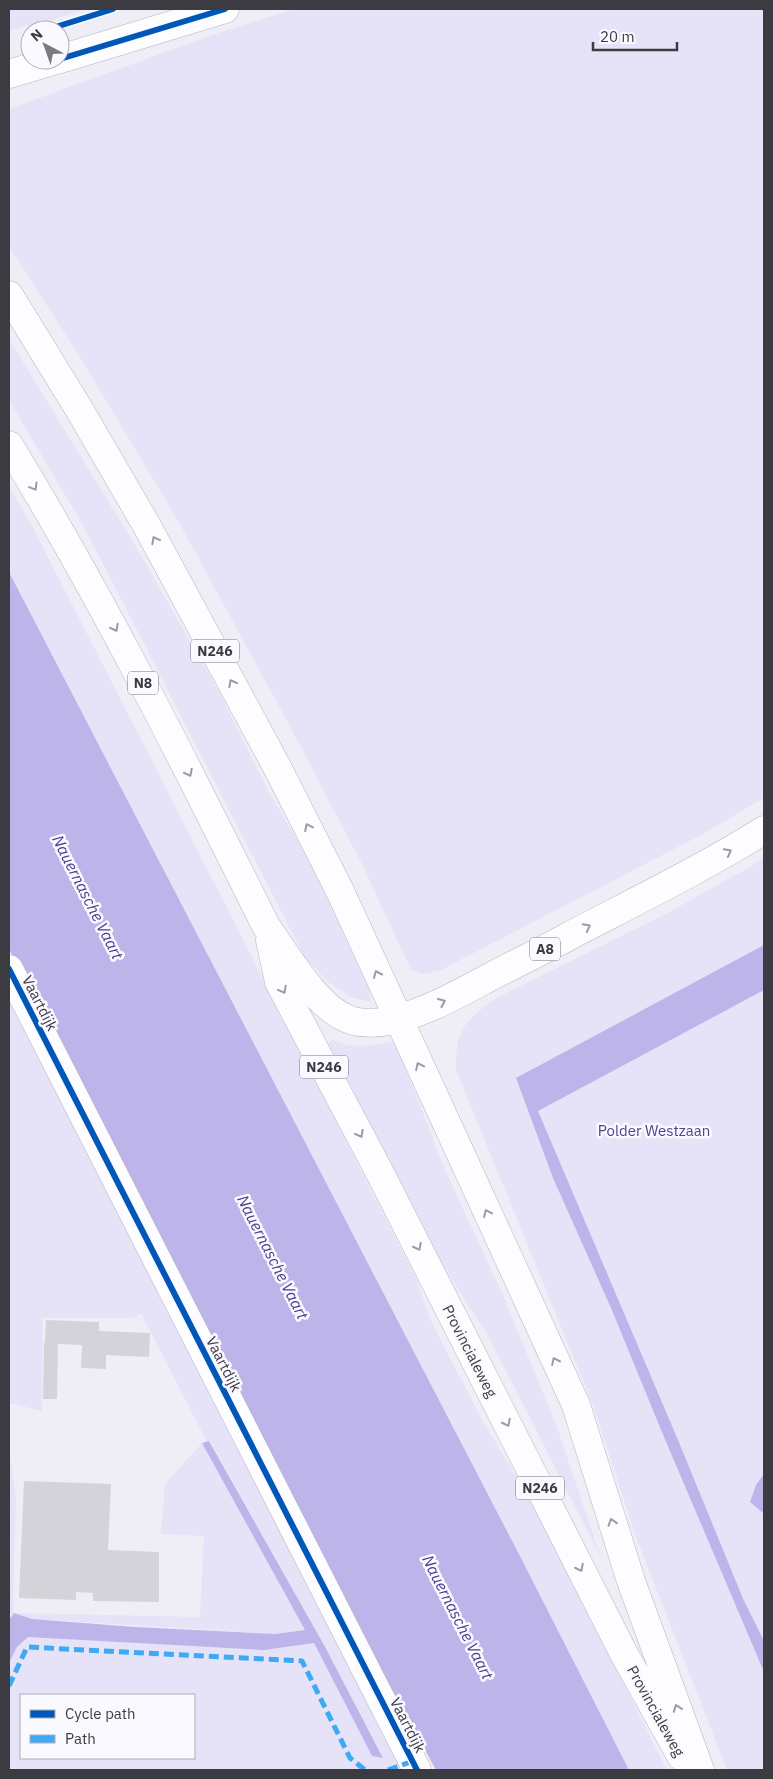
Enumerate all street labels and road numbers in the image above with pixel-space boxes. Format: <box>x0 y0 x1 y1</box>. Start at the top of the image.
road number: N246 <box>191 640 239 662</box>
road number: N8 <box>128 671 158 694</box>
road number: A8 <box>530 938 560 961</box>
street label: Vaartdijk <box>18 972 62 1034</box>
road number: N246 <box>300 1056 348 1078</box>
street label: Provincialeweg <box>439 1301 502 1401</box>
street label: Vaartdijk <box>202 1333 246 1395</box>
road number: N246 <box>516 1476 564 1500</box>
street label: Provincialeweg <box>623 1662 689 1760</box>
street label: Vaartdijk <box>386 1694 430 1756</box>

